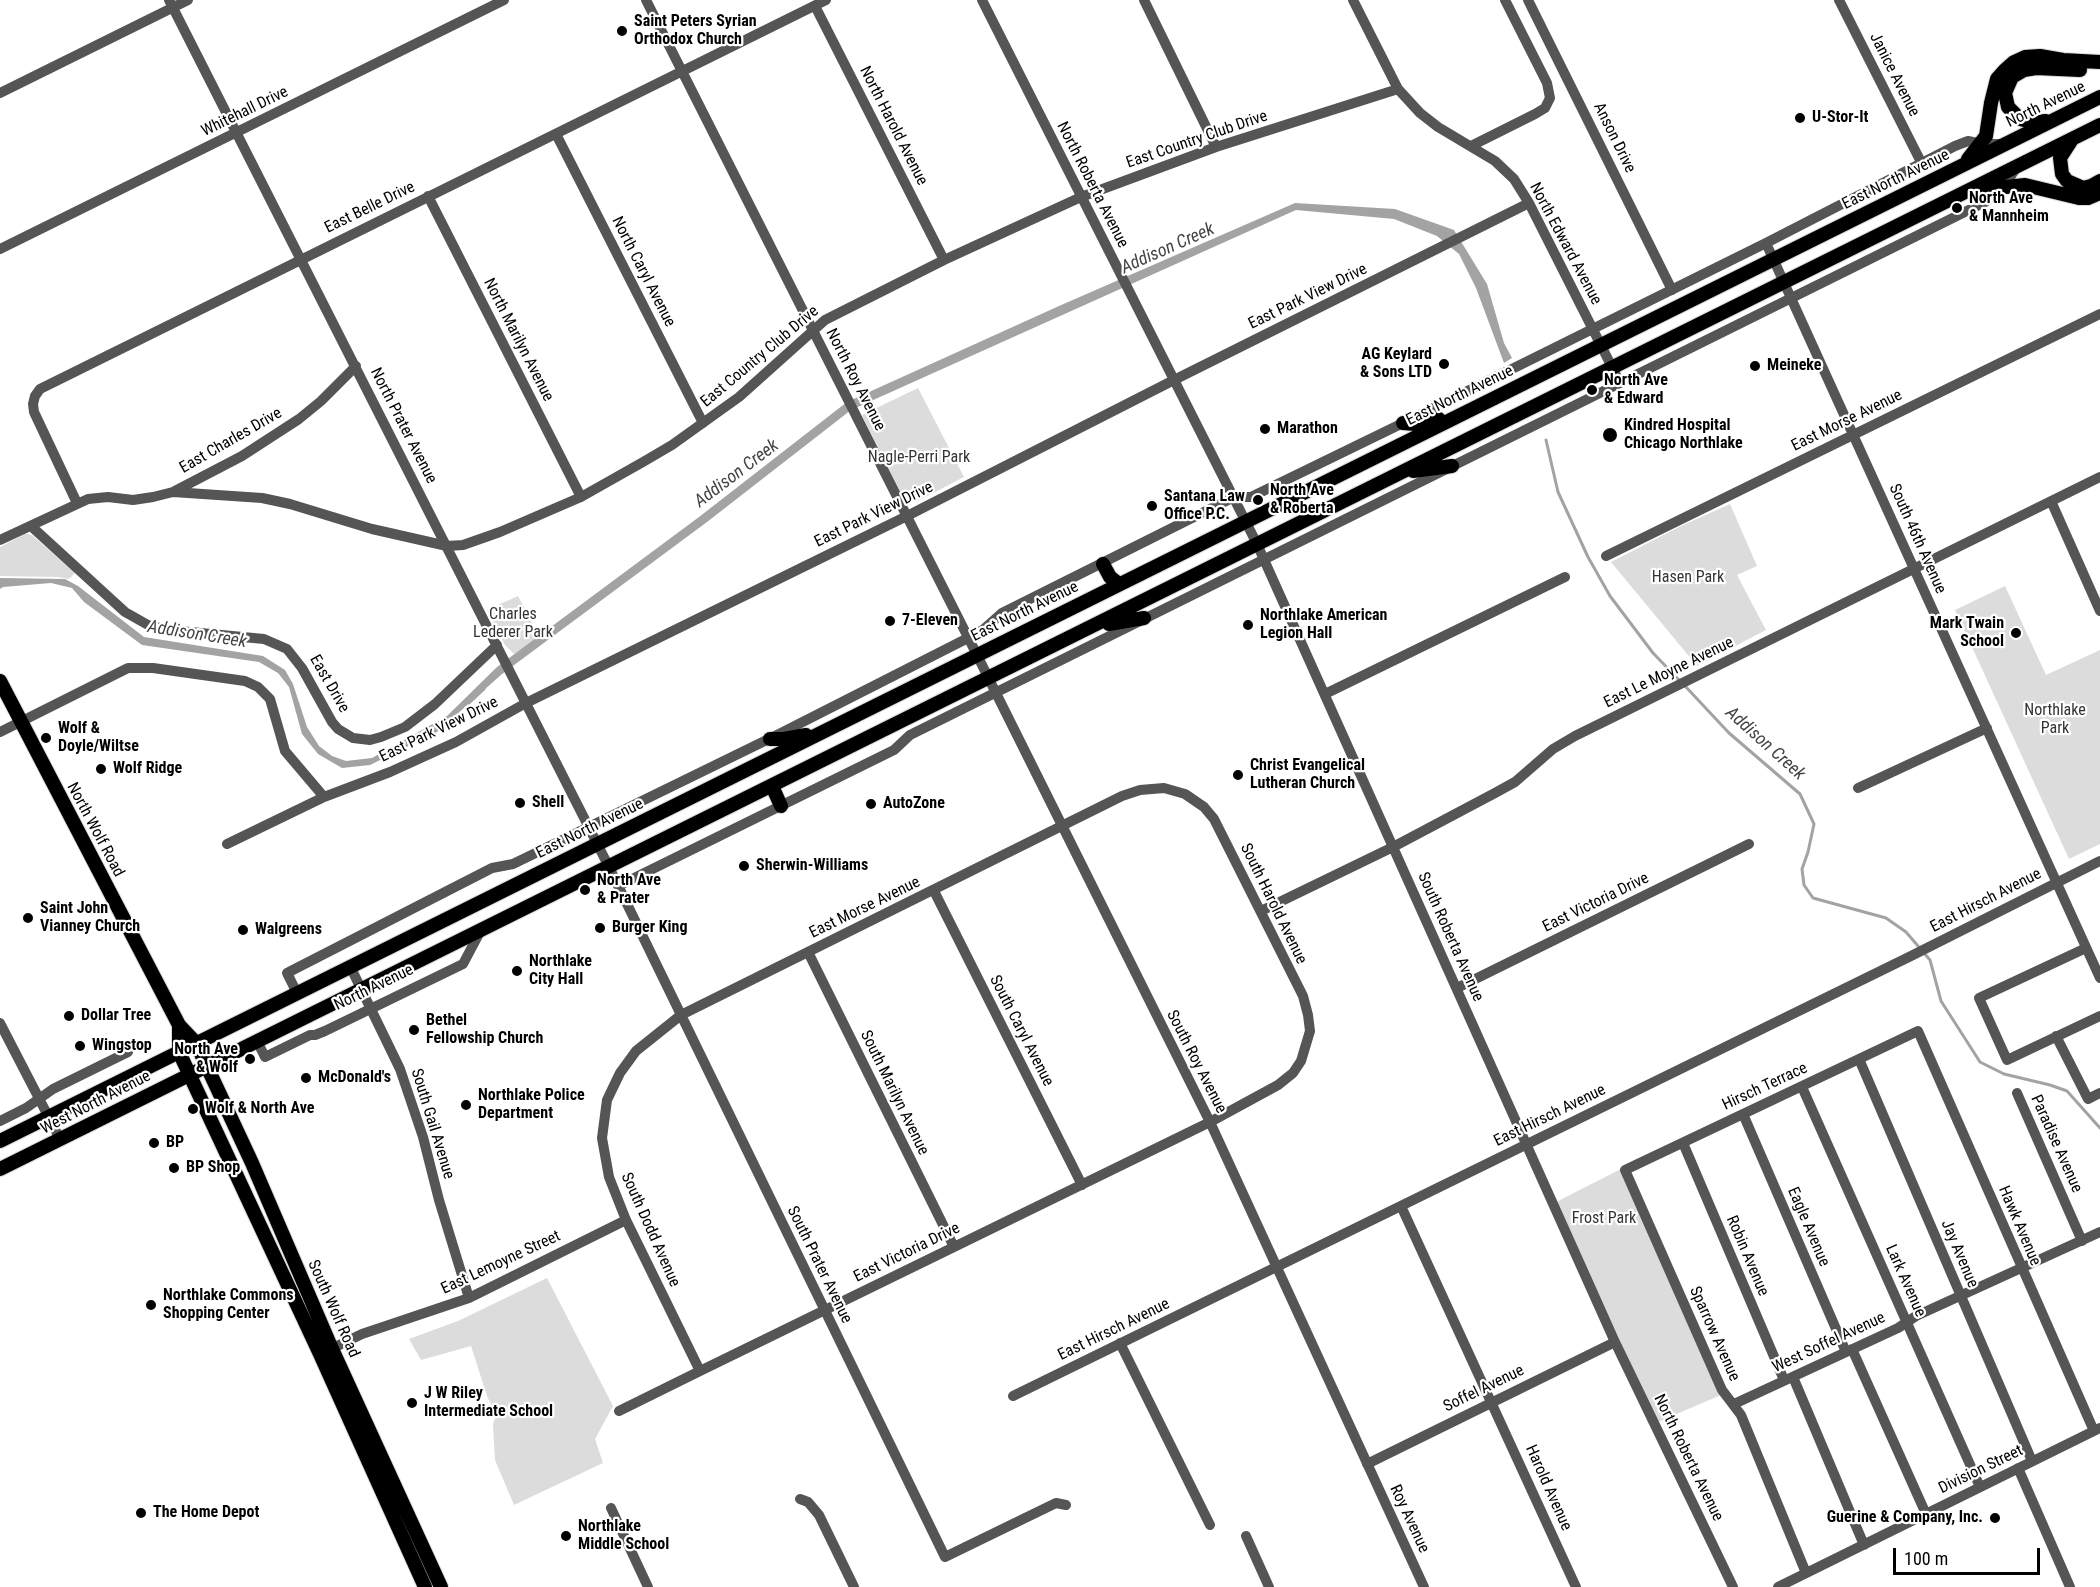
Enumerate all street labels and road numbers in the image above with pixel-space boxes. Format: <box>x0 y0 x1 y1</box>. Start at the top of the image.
street label: Janice Avenue <box>1865 30 1923 120</box>
street label: North Harold Avenue <box>855 63 931 189</box>
street label: North Avenue <box>2003 78 2089 132</box>
street label: Whitehall Drive <box>198 83 292 141</box>
street label: Anson Drive <box>1589 100 1639 176</box>
street label: East Country Club Drive <box>1124 107 1270 173</box>
street label: North Roberta Avenue <box>1052 119 1132 251</box>
street label: East North Avenue <box>1839 146 1953 214</box>
street label: East Belle Drive <box>322 178 418 238</box>
street label: North Edward Avenue <box>1525 180 1605 308</box>
street label: North Caryl Avenue <box>607 214 679 330</box>
street label: East Park View Drive <box>1246 260 1370 334</box>
street label: North Marilyn Avenue <box>479 275 557 405</box>
street label: East Country Club Drive <box>697 302 823 412</box>
street label: North Roy Avenue <box>821 326 889 434</box>
street label: East North Avenue <box>1403 362 1517 430</box>
street label: North Prater Avenue <box>366 365 440 487</box>
street label: East Morse Avenue <box>1788 386 1906 456</box>
street label: East Charles Drive <box>177 404 285 478</box>
street label: East Park View Drive <box>812 478 936 552</box>
street label: South 46th Avenue <box>1884 481 1950 597</box>
street label: East North Avenue <box>968 578 1082 646</box>
street label: East Le Moyne Avenue <box>1601 633 1737 713</box>
street label: East Drive <box>305 652 353 716</box>
street label: East Park View Drive <box>377 693 501 767</box>
street label: North Wolf Road <box>62 780 128 880</box>
street label: East North Avenue <box>533 795 647 863</box>
street label: South Harold Avenue <box>1235 841 1311 967</box>
street label: East Hirsch Avenue <box>1927 865 2045 937</box>
street label: South Roberta Avenue <box>1413 869 1487 1005</box>
street label: East Victoria Drive <box>1540 869 1652 937</box>
street label: East Morse Avenue <box>806 873 924 943</box>
street label: North Avenue <box>331 961 417 1015</box>
street label: South Caryl Avenue <box>985 972 1057 1090</box>
street label: South Roy Avenue <box>1162 1007 1230 1117</box>
street label: South Marilyn Avenue <box>855 1028 933 1158</box>
street label: Hirsch Terrace <box>1719 1059 1811 1115</box>
street label: South Gail Avenue <box>406 1066 458 1182</box>
street label: West North Avenue <box>38 1067 154 1139</box>
street label: East Hirsch Avenue <box>1491 1081 1609 1151</box>
street label: Paradise Avenue <box>2026 1092 2086 1196</box>
street label: South Dodd Avenue <box>616 1170 684 1290</box>
street label: Hawk Avenue <box>1994 1183 2044 1269</box>
street label: Eagle Avenue <box>1783 1184 1833 1270</box>
street label: South Prater Avenue <box>782 1203 856 1327</box>
street label: Robin Avenue <box>1721 1213 1773 1299</box>
street label: Jay Avenue <box>1936 1217 1982 1291</box>
street label: East Victoria Drive <box>851 1219 963 1287</box>
street label: East Lemoyne Street <box>438 1227 564 1299</box>
street label: Lark Avenue <box>1881 1242 1929 1320</box>
street label: South Wolf Road <box>303 1257 363 1361</box>
street label: Sparrow Avenue <box>1685 1284 1743 1384</box>
street label: East Hirsch Avenue <box>1055 1295 1173 1365</box>
street label: West Soffel Avenue <box>1770 1308 1888 1378</box>
street label: Soffel Avenue <box>1441 1361 1527 1417</box>
street label: North Roberta Avenue <box>1649 1391 1727 1525</box>
street label: Division Street <box>1936 1441 2026 1499</box>
street label: Harold Avenue <box>1521 1442 1575 1534</box>
street label: Roy Avenue <box>1385 1482 1433 1556</box>

